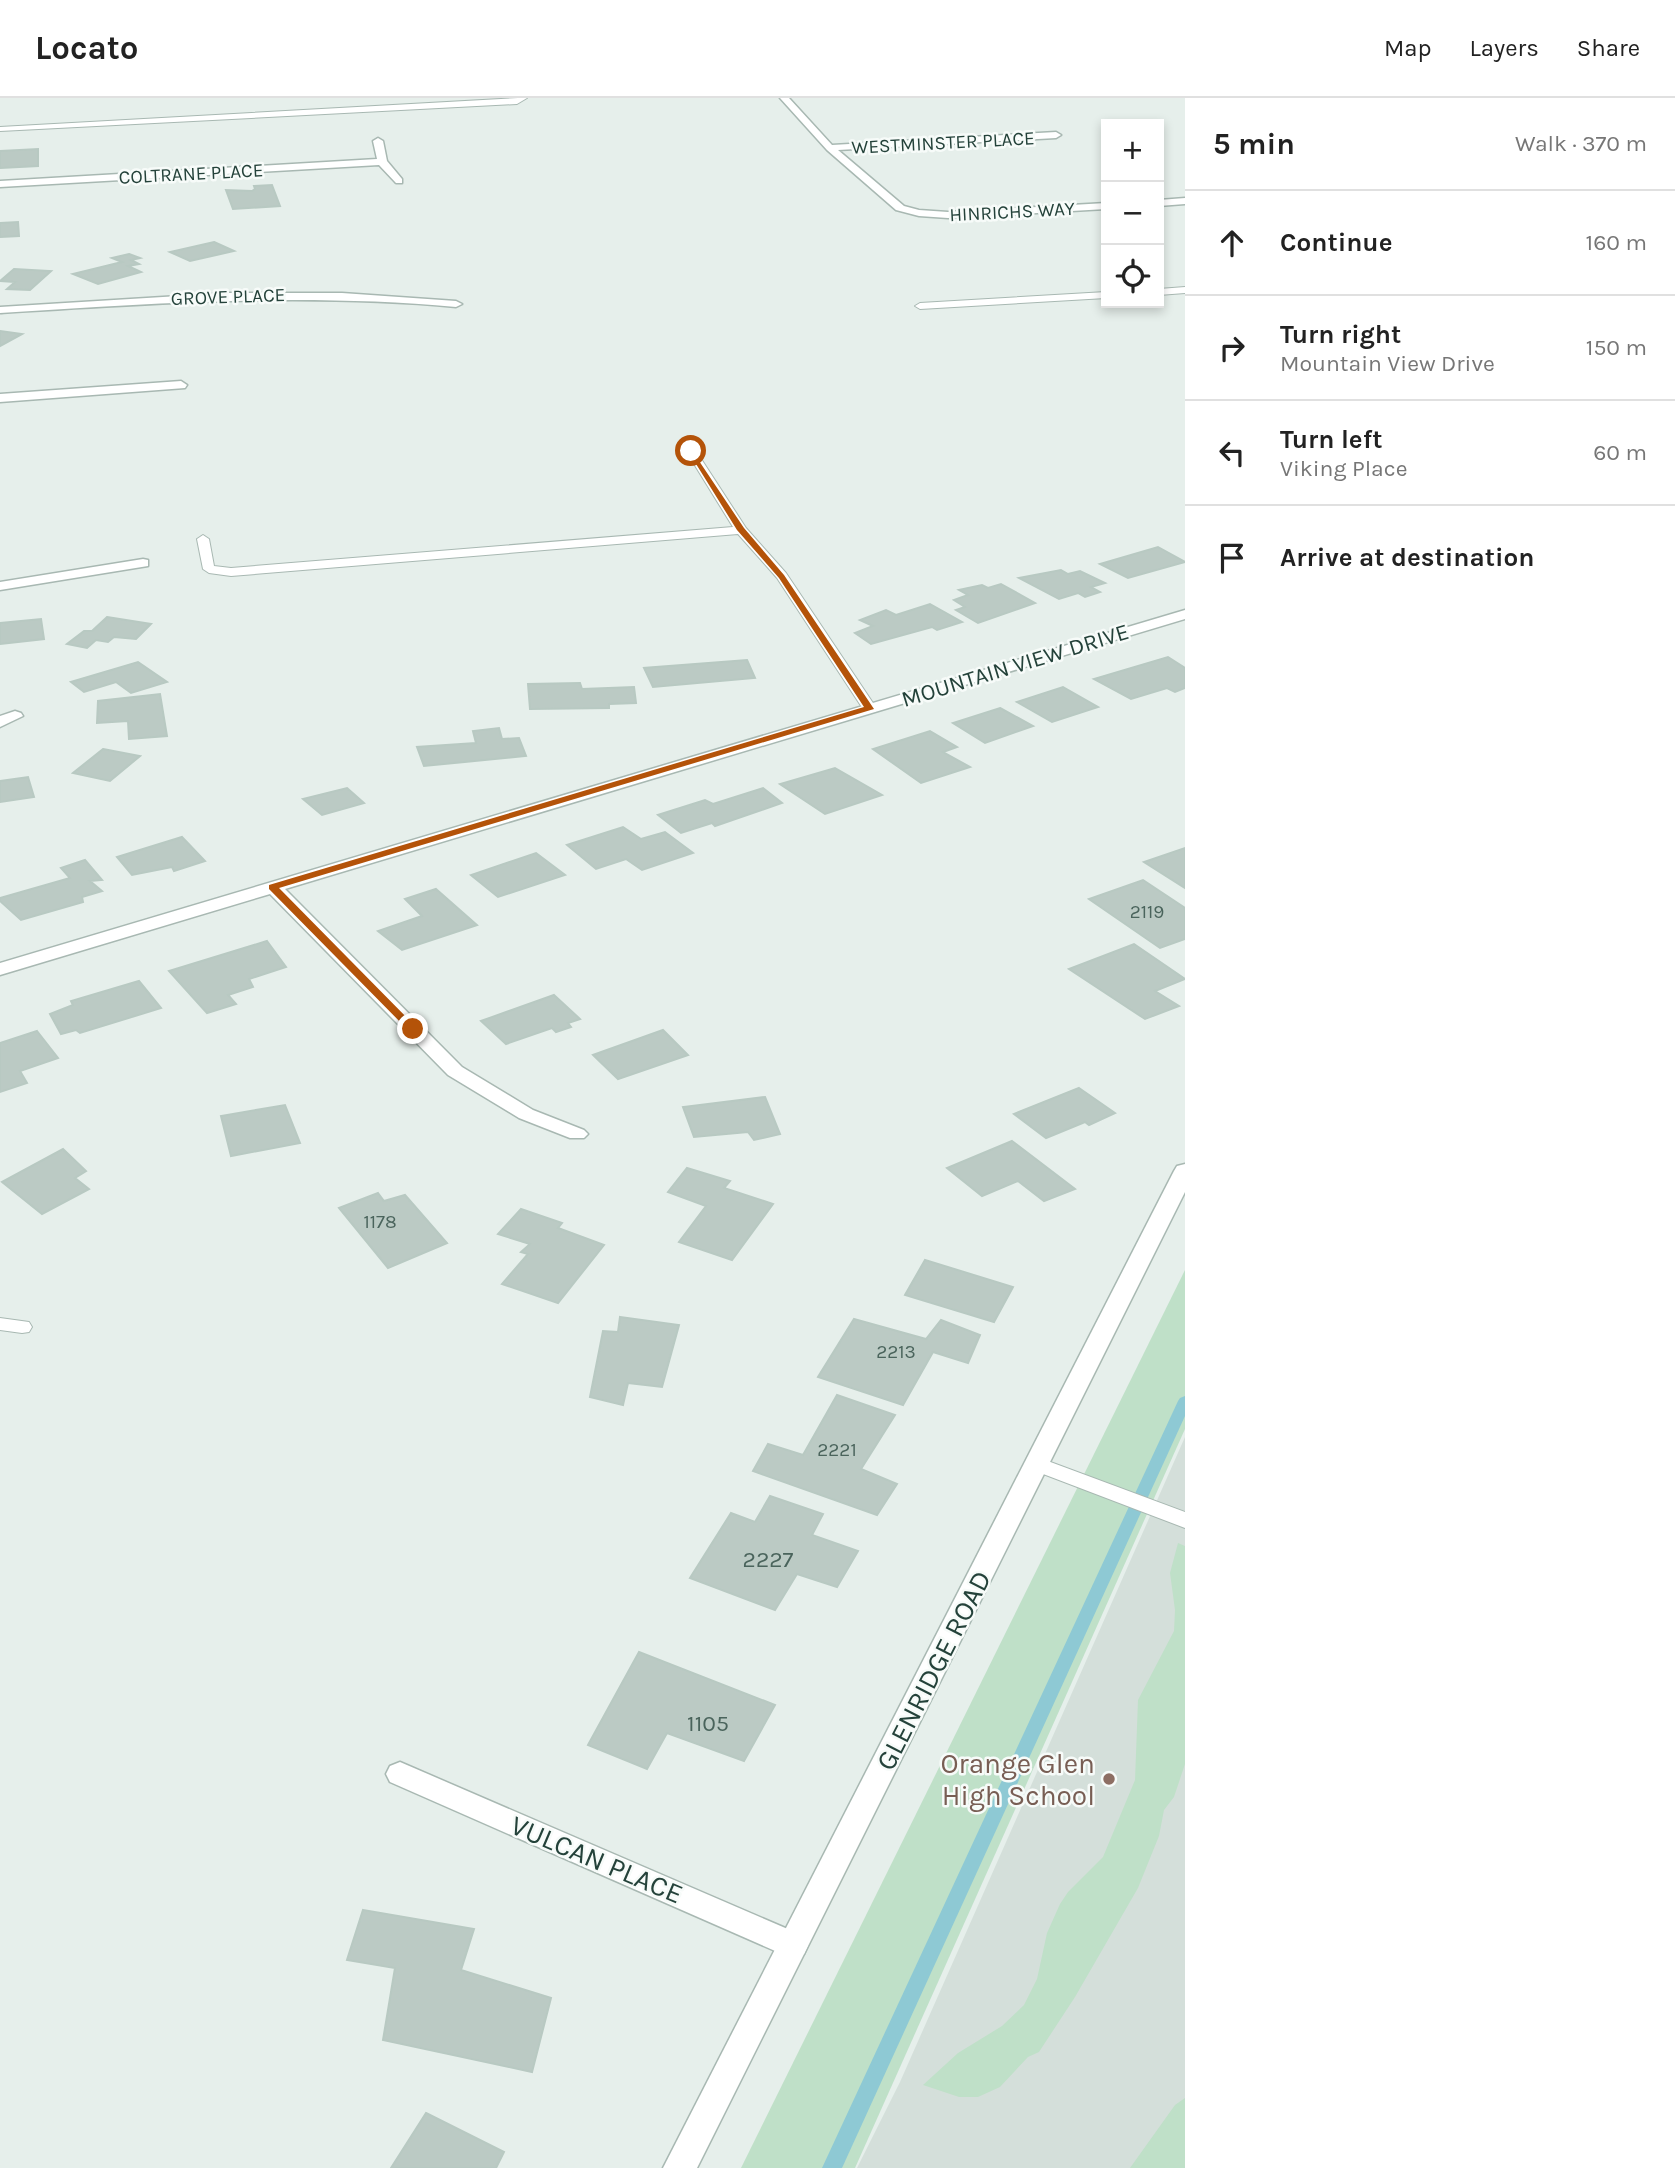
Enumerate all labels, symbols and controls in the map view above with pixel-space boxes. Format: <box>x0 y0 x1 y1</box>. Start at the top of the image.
text: Locato <box>35 29 138 67</box>
text: Map <box>1384 34 1432 62</box>
text: Layers <box>1470 34 1539 62</box>
text: Share <box>1577 34 1640 62</box>
map controls <box>1101 119 1164 308</box>
button: + <box>1101 119 1164 182</box>
text: 5 min <box>1213 126 1295 162</box>
street label: WESTMINSTER PLACE <box>851 127 1035 159</box>
text: Walk · 370 m <box>1515 130 1647 157</box>
street label: COLTRANE PLACE <box>118 159 264 189</box>
button: − <box>1101 182 1164 245</box>
street label: HINRICHS WAY <box>949 198 1076 226</box>
icon: ahead <box>1213 224 1251 262</box>
text: Continue <box>1280 227 1392 258</box>
text: 160 m <box>1586 229 1647 256</box>
button: locate <box>1101 245 1164 308</box>
street label: GROVE PLACE <box>170 284 286 310</box>
text: Turn right <box>1280 319 1401 350</box>
icon: right <box>1213 329 1251 367</box>
text: 150 m <box>1586 334 1647 361</box>
text: Mountain View Drive <box>1280 350 1495 377</box>
text: Turn left <box>1280 424 1382 455</box>
icon: left <box>1213 434 1251 472</box>
route start <box>675 435 706 466</box>
text: 60 m <box>1593 439 1647 466</box>
text: Viking Place <box>1280 455 1407 482</box>
icon: arrive <box>1213 539 1251 577</box>
text: Arrive at destination <box>1280 542 1534 573</box>
street label: MOUNTAIN VIEW DRIVE <box>898 618 1132 713</box>
house number: 2119 <box>1130 901 1164 923</box>
route end <box>397 1013 428 1044</box>
house number: 1178 <box>363 1211 397 1233</box>
house number: 2213 <box>876 1341 916 1363</box>
house number: 2221 <box>817 1439 857 1461</box>
house number: 2227 <box>743 1546 794 1573</box>
street label: GLENRIDGE ROAD <box>869 1565 998 1776</box>
house number: 1105 <box>687 1710 729 1737</box>
place label: Orange Glen High School <box>941 1747 1095 1812</box>
marker: Orange Glen High School <box>1101 1771 1117 1787</box>
street label: VULCAN PLACE <box>506 1808 688 1911</box>

